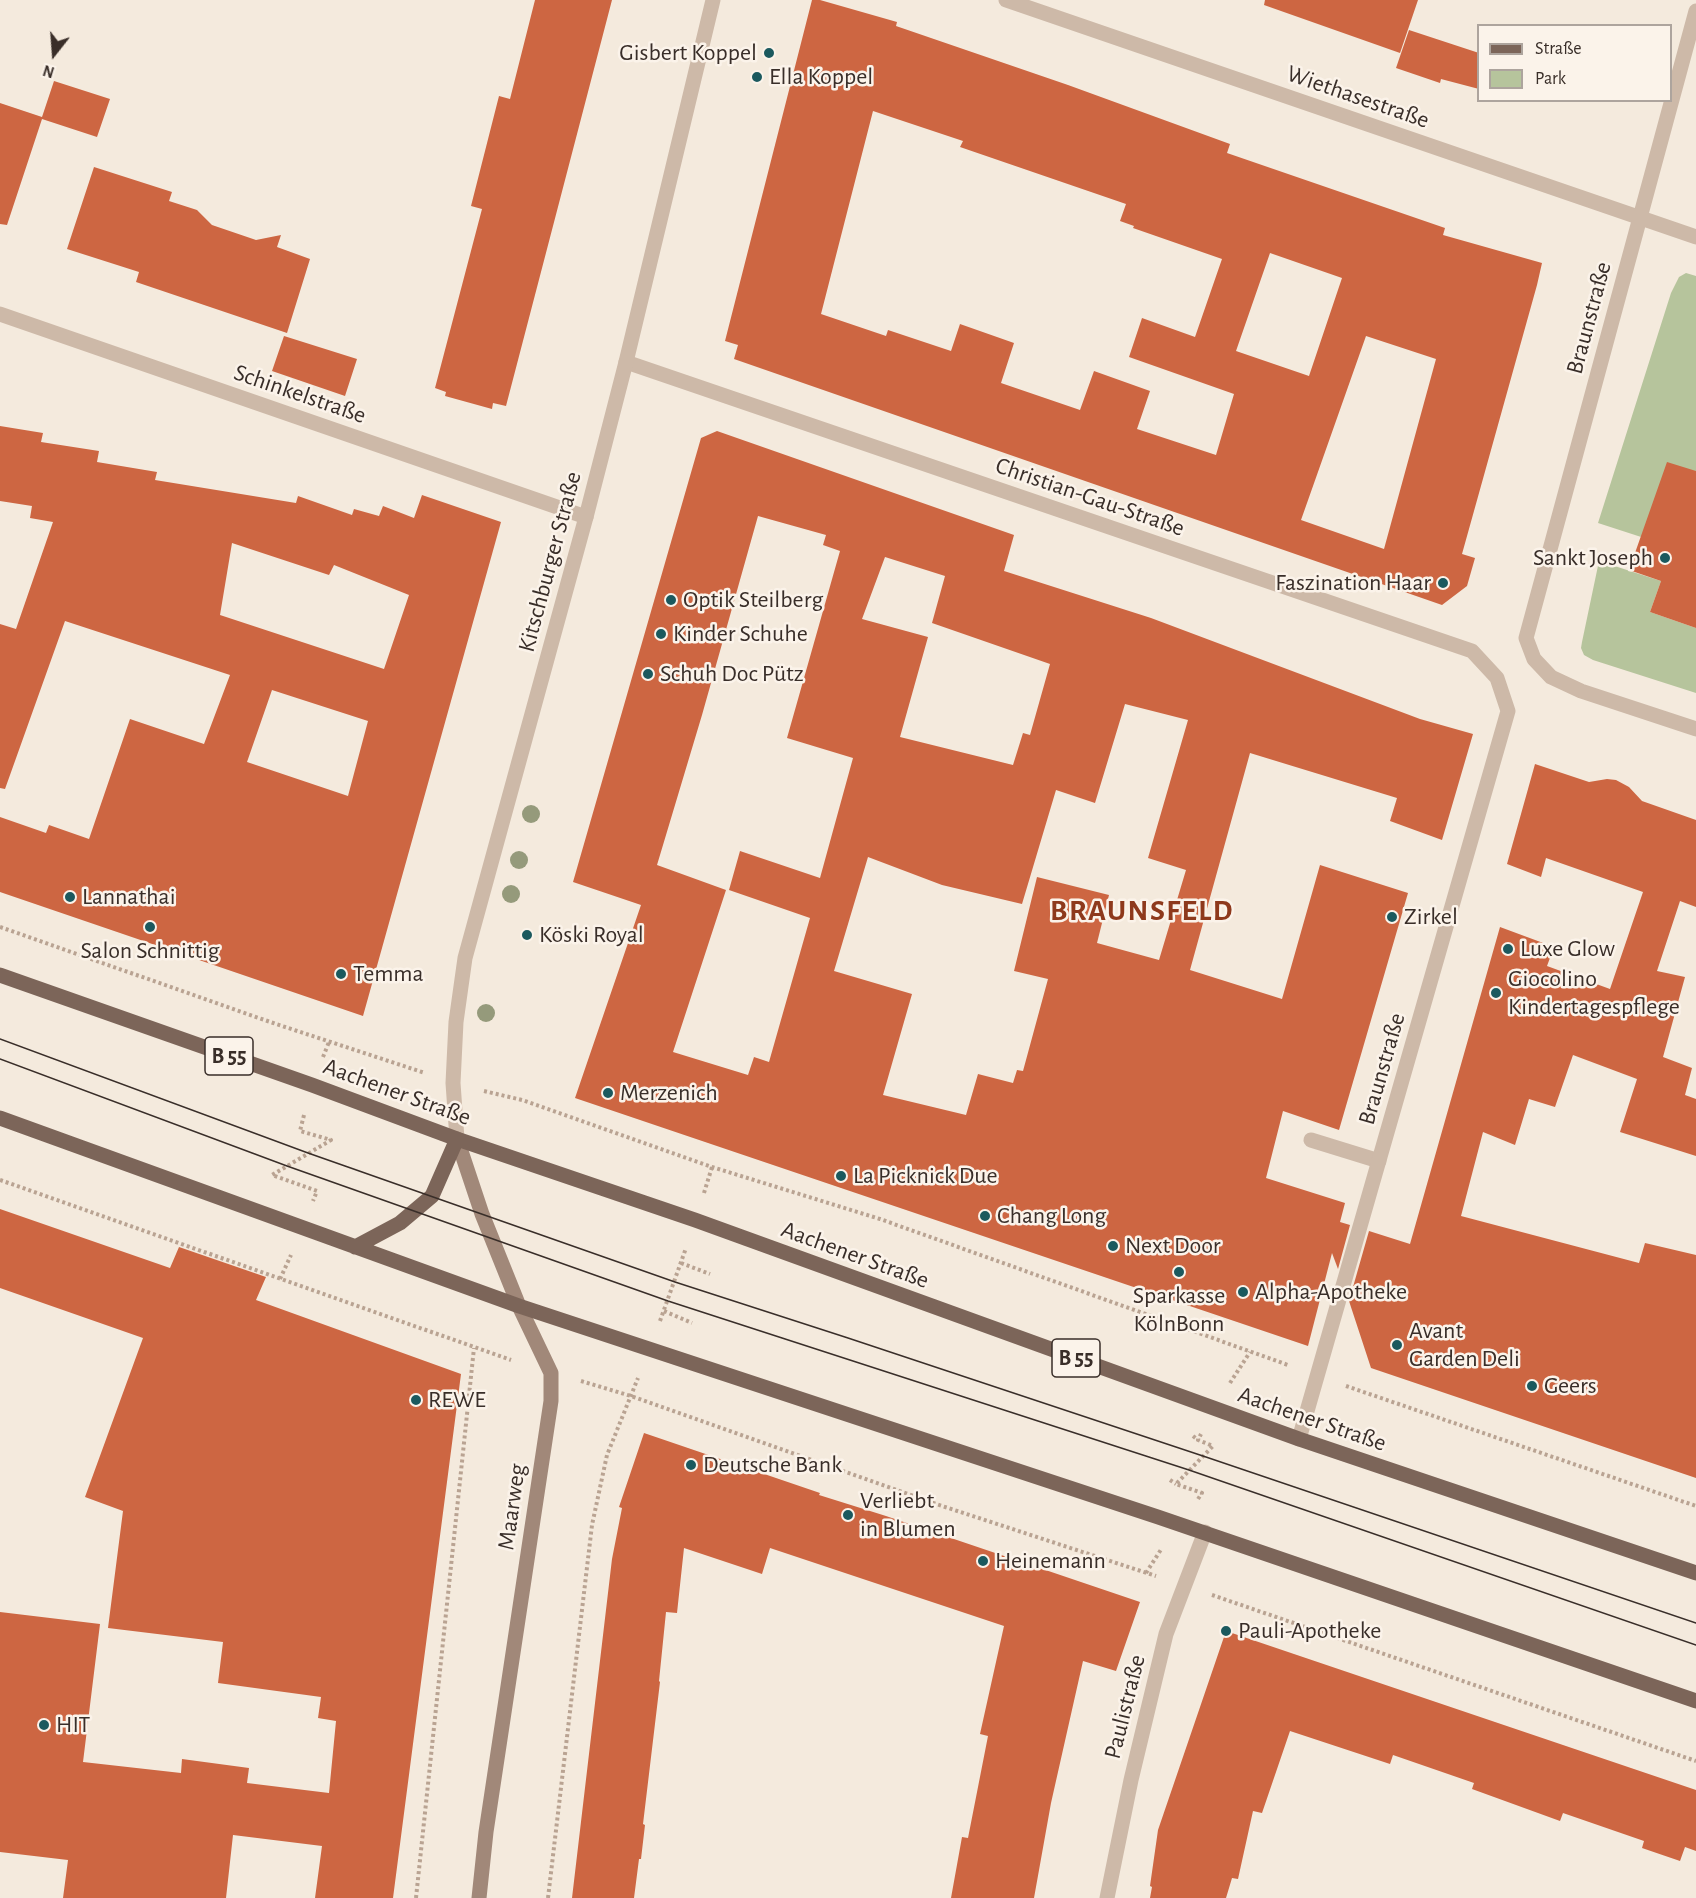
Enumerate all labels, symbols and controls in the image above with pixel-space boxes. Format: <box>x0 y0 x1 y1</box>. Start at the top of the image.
north arrow <box>24 24 84 84</box>
legend <box>1477 24 1672 102</box>
place label: Gisbert Koppel <box>619 39 757 67</box>
text: Straße <box>1535 40 1581 58</box>
marker: Gisbert Koppel <box>762 46 776 60</box>
street label: Wiethasestraße <box>1283 59 1433 135</box>
text: N <box>41 62 56 80</box>
place label: Ella Koppel <box>769 63 873 91</box>
marker: Ella Koppel <box>750 70 764 84</box>
text: Park <box>1535 70 1566 88</box>
street label: Braunstraße <box>1560 259 1618 377</box>
street label: Schinkelstraße <box>230 358 370 430</box>
street label: Christian-Gau-Straße <box>992 451 1188 543</box>
street label: Kitschburger Straße <box>512 469 588 655</box>
place label: Sankt Joseph <box>1533 544 1653 572</box>
marker: Sankt Joseph <box>1658 551 1672 565</box>
place label: Faszination Haar <box>1275 569 1431 597</box>
marker: Faszination Haar <box>1436 576 1450 590</box>
place label: Optik Steilberg <box>683 586 823 614</box>
marker: Optik Steilberg <box>664 593 678 607</box>
place label: Kinder Schuhe <box>673 620 808 648</box>
marker: Kinder Schuhe <box>654 627 668 641</box>
place label: Schuh Doc Pütz <box>660 660 804 688</box>
marker: Schuh Doc Pütz <box>641 667 655 681</box>
place label: Lannathai <box>82 883 175 911</box>
marker: Lannathai <box>63 890 77 904</box>
district label: BRAUNSFELD <box>1050 893 1234 929</box>
place label: Zirkel <box>1404 903 1458 931</box>
marker: Zirkel <box>1385 910 1399 924</box>
marker: Salon Schnittig <box>143 920 157 934</box>
place label: Köski Royal <box>539 921 644 949</box>
marker: Köski Royal <box>520 928 534 942</box>
place label: Luxe Glow <box>1520 935 1615 963</box>
place label: Salon Schnittig <box>80 937 220 965</box>
marker: Luxe Glow <box>1501 942 1515 956</box>
place label: Temma <box>353 960 423 988</box>
place label: Giocolino Kindertagespflege <box>1508 965 1680 1021</box>
marker: Temma <box>334 967 348 981</box>
marker: Giocolino Kindertagespflege <box>1489 986 1503 1000</box>
street label: Braunstraße <box>1352 1010 1412 1128</box>
road number: B 55 <box>205 1037 253 1075</box>
street label: Aachener Straße <box>319 1052 475 1132</box>
place label: Merzenich <box>620 1079 718 1107</box>
marker: Merzenich <box>601 1086 615 1100</box>
place label: La Picknick Due <box>853 1162 998 1190</box>
marker: La Picknick Due <box>834 1169 848 1183</box>
place label: Chang Long <box>997 1202 1106 1230</box>
marker: Chang Long <box>978 1209 992 1223</box>
street label: Aachener Straße <box>777 1215 933 1295</box>
place label: Next Door <box>1125 1232 1221 1260</box>
marker: Next Door <box>1106 1239 1120 1253</box>
marker: Sparkasse KölnBonn <box>1172 1265 1186 1279</box>
place label: Alpha-Apotheke <box>1255 1278 1407 1306</box>
place label: Sparkasse KölnBonn <box>1133 1282 1225 1338</box>
marker: Alpha-Apotheke <box>1236 1285 1250 1299</box>
place label: Avant Garden Deli <box>1409 1317 1520 1373</box>
marker: Avant Garden Deli <box>1390 1338 1404 1352</box>
road number: B 55 <box>1052 1339 1100 1377</box>
place label: Geers <box>1544 1372 1597 1400</box>
marker: Geers <box>1525 1379 1539 1393</box>
street label: Aachener Straße <box>1234 1380 1390 1458</box>
place label: REWE <box>428 1386 486 1414</box>
marker: REWE <box>409 1393 423 1407</box>
place label: Deutsche Bank <box>703 1451 842 1479</box>
marker: Deutsche Bank <box>684 1458 698 1472</box>
street label: Maarweg <box>492 1462 532 1552</box>
place label: Verliebt in Blumen <box>860 1487 956 1543</box>
marker: Verliebt in Blumen <box>841 1508 855 1522</box>
place label: Heinemann <box>995 1547 1106 1575</box>
marker: Heinemann <box>976 1554 990 1568</box>
place label: Pauli-Apotheke <box>1238 1617 1381 1645</box>
marker: Pauli-Apotheke <box>1219 1624 1233 1638</box>
street label: Paulistraße <box>1098 1652 1152 1762</box>
place label: HIT <box>56 1711 90 1739</box>
marker: HIT <box>37 1718 51 1732</box>

